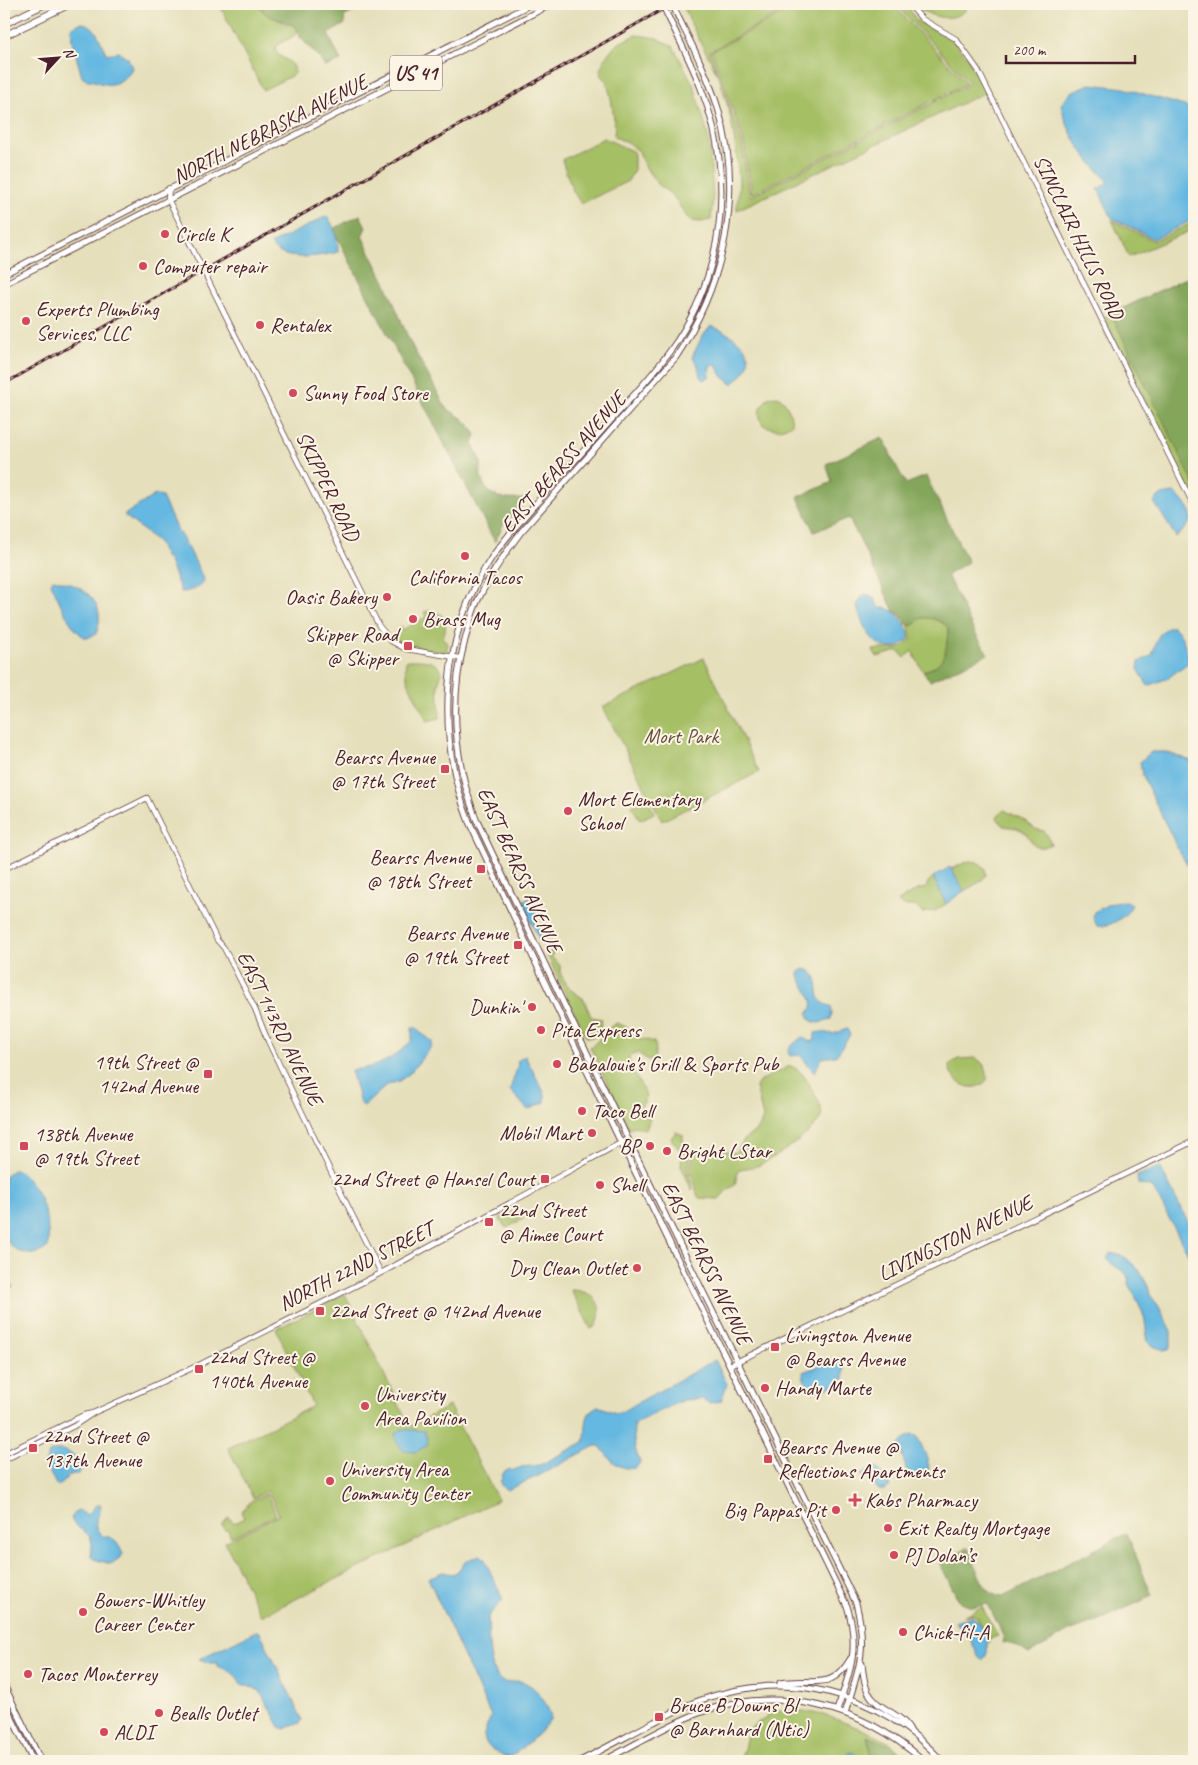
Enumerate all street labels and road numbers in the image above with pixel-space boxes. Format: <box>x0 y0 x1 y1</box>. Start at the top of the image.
road number: US 41 <box>390 56 442 90</box>
street label: NORTH NEBRASKA AVENUE <box>168 67 374 189</box>
street label: SINCLAIR HILLS ROAD <box>1028 151 1131 325</box>
street label: EAST BEARSS AVENUE <box>495 384 633 538</box>
street label: SKIPPER ROAD <box>290 427 366 547</box>
street label: EAST BEARSS AVENUE <box>472 783 569 959</box>
street label: EAST 143RD AVENUE <box>231 947 330 1112</box>
street label: EAST BEARSS AVENUE <box>656 1177 759 1351</box>
street label: LIVINGSTON AVENUE <box>874 1188 1039 1287</box>
street label: NORTH 22ND STREET <box>274 1213 443 1316</box>

